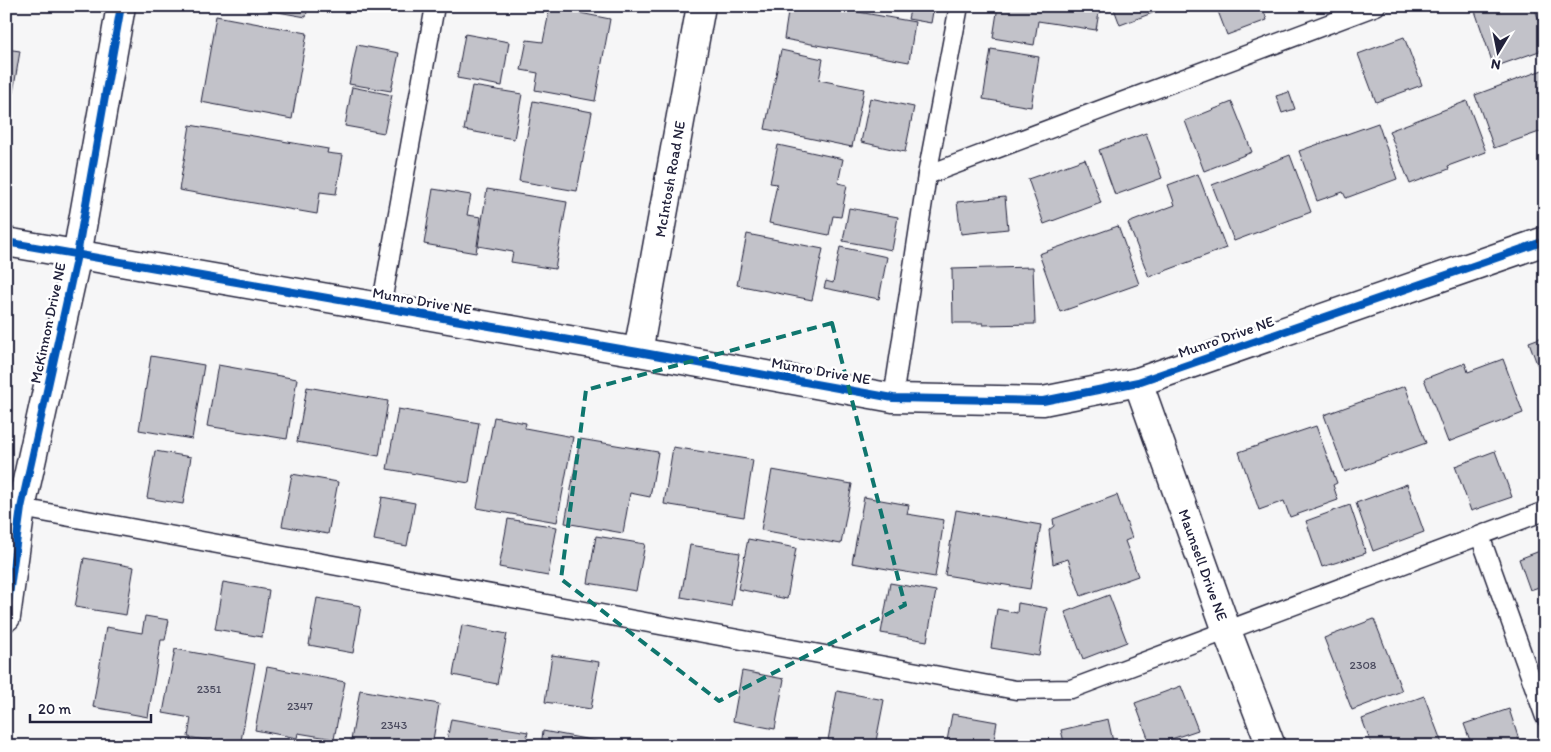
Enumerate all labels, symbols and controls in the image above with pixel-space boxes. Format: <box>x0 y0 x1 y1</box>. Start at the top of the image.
north arrow <box>1474 28 1524 78</box>
text: N <box>1490 55 1502 74</box>
street label: McIntosh Road NE <box>651 119 689 239</box>
street label: McKinnon Drive NE <box>26 261 70 385</box>
street label: Munro Drive NE <box>371 283 473 319</box>
street label: Munro Drive NE <box>1176 312 1276 362</box>
street label: Munro Drive NE <box>770 353 872 389</box>
street label: Maunsell Drive NE <box>1174 507 1232 623</box>
house number: 2308 <box>1350 658 1377 672</box>
house number: 2351 <box>197 682 222 696</box>
scale bar <box>30 692 151 724</box>
house number: 2347 <box>287 699 313 713</box>
text: 20 m <box>38 700 72 718</box>
house number: 2343 <box>381 718 408 732</box>

